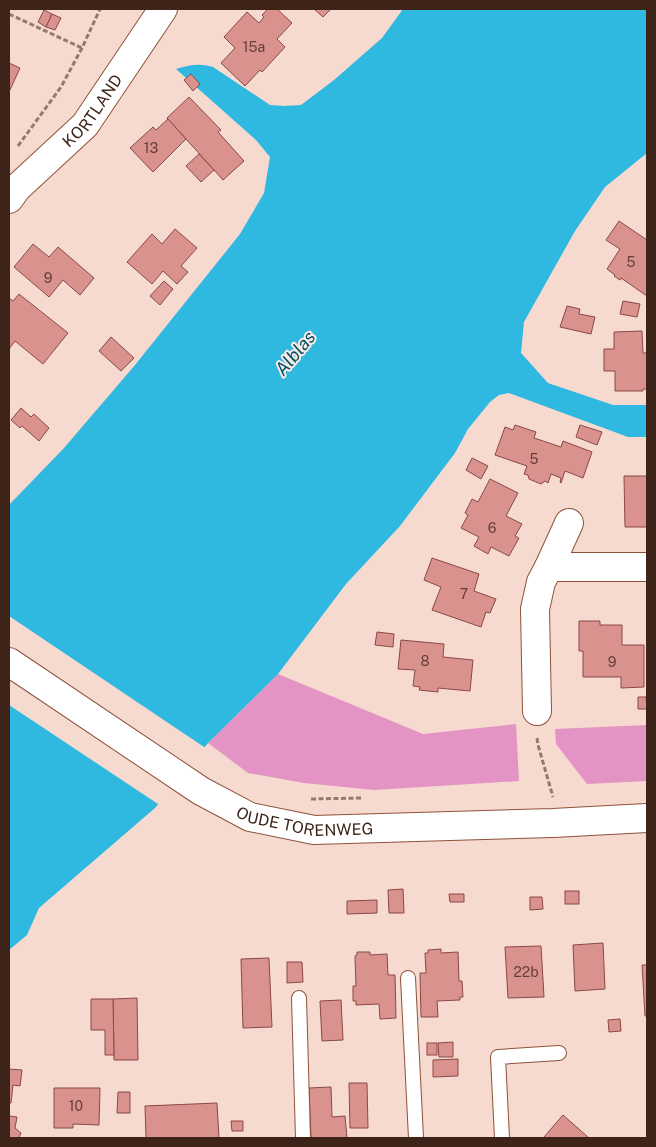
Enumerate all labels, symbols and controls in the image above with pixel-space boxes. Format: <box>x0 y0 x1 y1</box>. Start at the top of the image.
house number: 15a <box>243 39 265 55</box>
street label: KORTLAND <box>58 71 126 151</box>
house number: 13 <box>144 140 158 156</box>
house number: 5 <box>627 254 636 270</box>
house number: 9 <box>44 270 53 286</box>
water label: Alblas <box>270 326 320 379</box>
house number: 5 <box>530 451 539 467</box>
house number: 6 <box>488 520 497 536</box>
house number: 7 <box>460 586 468 602</box>
house number: 8 <box>420 653 430 669</box>
house number: 9 <box>608 654 617 670</box>
street label: OUDE TORENWEG <box>233 802 374 839</box>
house number: 22b <box>513 964 539 980</box>
house number: 10 <box>69 1098 83 1114</box>

